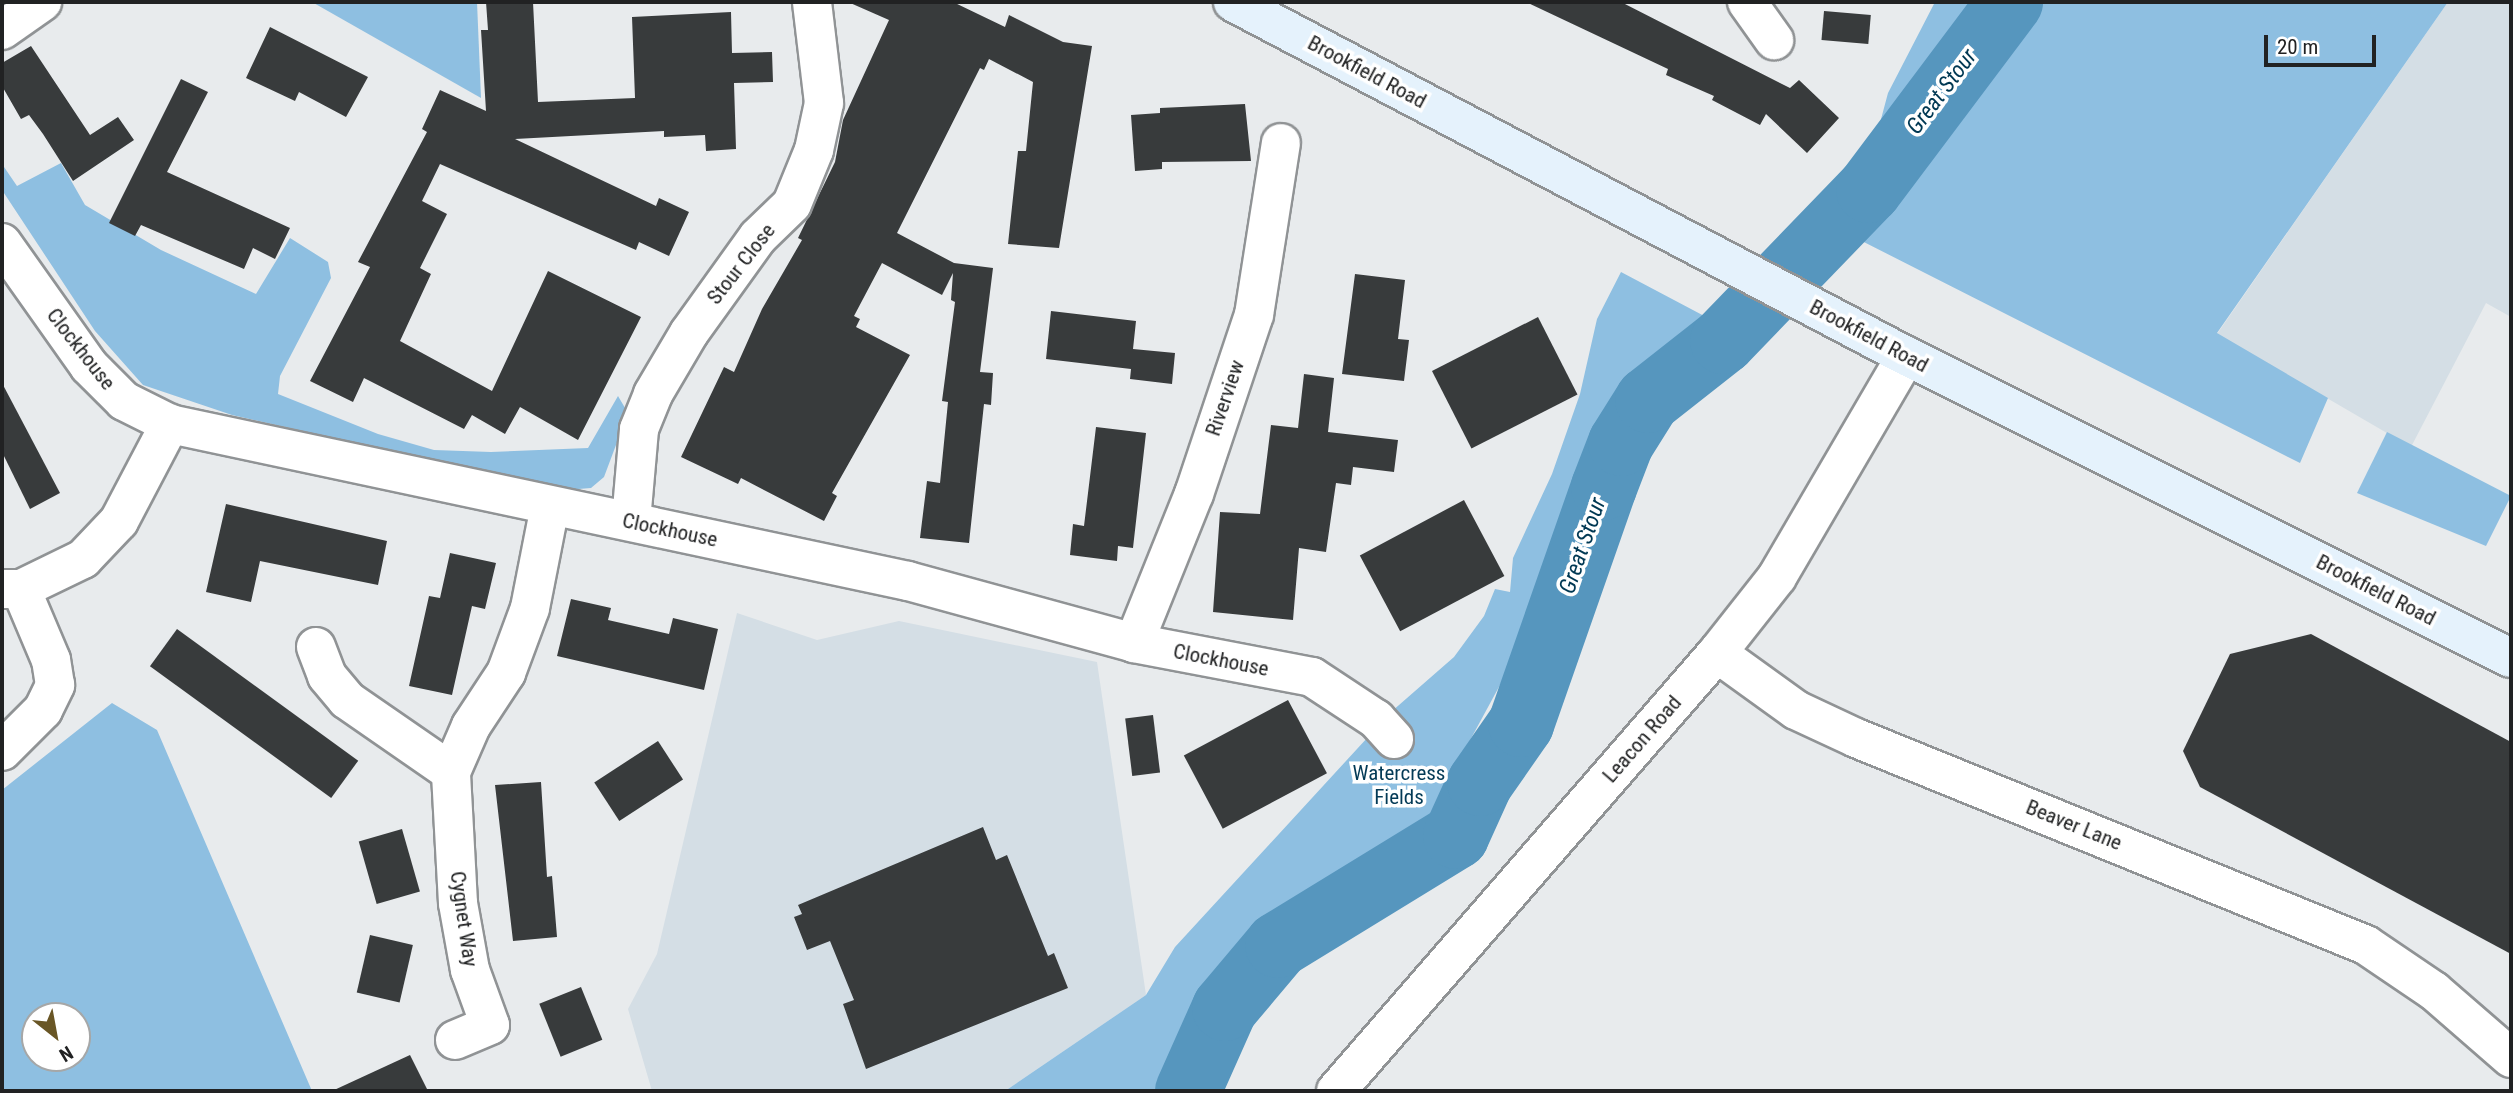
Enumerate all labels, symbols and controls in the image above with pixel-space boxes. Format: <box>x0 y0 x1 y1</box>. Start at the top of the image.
scale bar <box>2268 21 2380 65</box>
street label: Brookfield Road <box>1303 30 1431 114</box>
text: 20 m <box>2277 35 2318 59</box>
water label: Great Stour <box>1901 44 1983 140</box>
street label: Stour Close <box>702 219 780 309</box>
street label: Brookfield Road <box>1805 294 1933 378</box>
street label: Clockhouse <box>41 303 121 395</box>
street label: Riverview <box>1200 357 1250 439</box>
water label: Great Stour <box>1554 494 1612 598</box>
street label: Clockhouse <box>620 508 720 552</box>
street label: Brookfield Road <box>2312 549 2440 631</box>
street label: Clockhouse <box>1171 638 1271 682</box>
street label: Leacon Road <box>1597 690 1687 788</box>
park label: Watercress Fields <box>1353 760 1445 810</box>
street label: Beaver Lane <box>2022 794 2126 856</box>
street label: Cygnet Way <box>445 870 483 968</box>
north arrow <box>21 1002 91 1072</box>
text: N <box>55 1041 77 1067</box>

